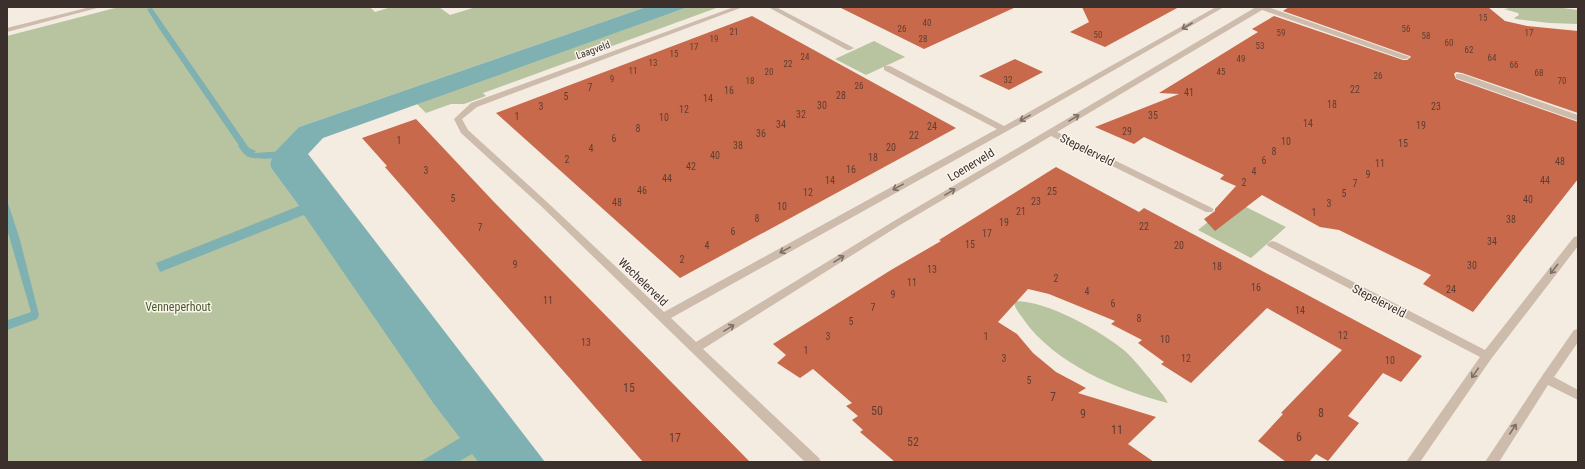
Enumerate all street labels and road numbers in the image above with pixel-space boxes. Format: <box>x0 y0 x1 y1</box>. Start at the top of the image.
street label: Laagveld <box>574 39 612 61</box>
street label: Stepelerveld <box>1058 131 1116 169</box>
street label: Loenerveld <box>945 146 997 184</box>
street label: Wechelerveld <box>615 255 671 309</box>
street label: Stepelerveld <box>1350 281 1408 321</box>

